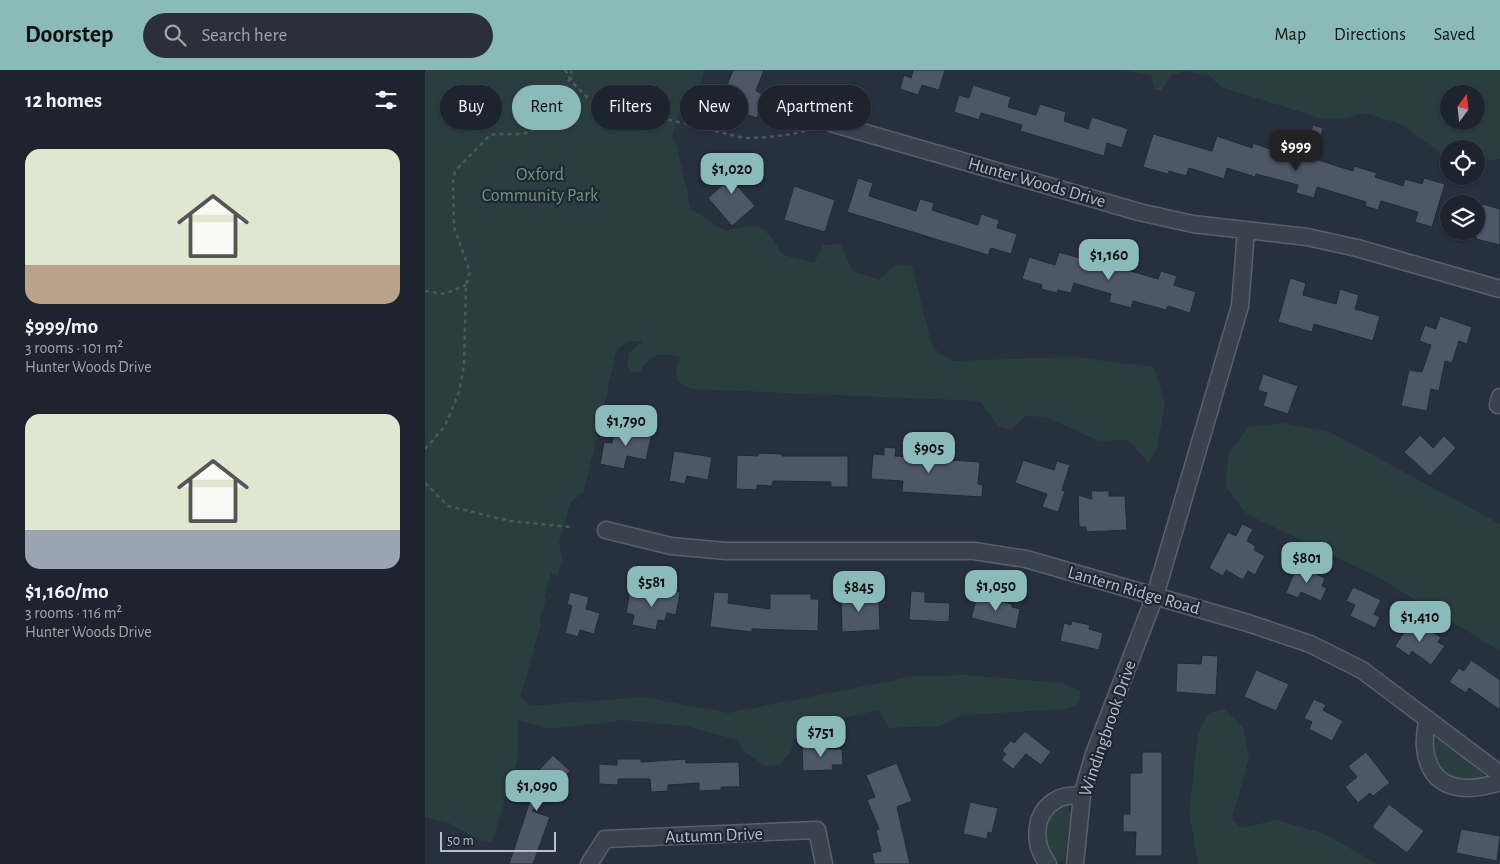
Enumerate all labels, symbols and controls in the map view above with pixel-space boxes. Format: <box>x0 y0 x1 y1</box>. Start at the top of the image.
search box <box>143 13 493 58</box>
icon: search <box>161 21 189 49</box>
text: Doorstep <box>25 23 113 47</box>
text: Search here <box>201 26 287 45</box>
text: Map <box>1275 26 1306 44</box>
text: Directions <box>1334 26 1406 44</box>
text: Saved <box>1434 26 1475 44</box>
chip: Buy <box>440 85 502 130</box>
chip: Rent <box>512 85 581 130</box>
chip: Filters <box>591 85 670 130</box>
chip: New <box>680 85 748 130</box>
chip: Apartment <box>758 85 871 130</box>
north arrow <box>1440 85 1485 130</box>
map controls <box>1440 85 1485 240</box>
icon: filters <box>372 86 400 114</box>
text: 12 homes <box>25 90 102 111</box>
pin: $999 <box>1266 129 1326 172</box>
text: $999 <box>1281 138 1311 154</box>
button: locate <box>1440 140 1485 185</box>
pin: $1,020 <box>691 152 773 195</box>
street label: Hunter Woods Drive <box>966 155 1108 211</box>
text: $1,020 <box>712 161 752 177</box>
park label: Oxford Community Park <box>482 166 599 205</box>
icon: home <box>168 181 258 271</box>
button: layers <box>1440 195 1485 240</box>
pin: $1,160 <box>1068 238 1150 281</box>
text: $1,160 <box>1090 247 1128 263</box>
text: $999/mo <box>25 316 98 337</box>
text: 3 rooms · 101 m² <box>25 340 123 356</box>
text: Hunter Woods Drive <box>25 359 152 375</box>
pin: $1,790 <box>585 404 667 447</box>
text: $1,790 <box>606 413 646 429</box>
pin: $905 <box>899 432 959 474</box>
text: $905 <box>914 440 944 456</box>
icon: home <box>168 446 258 536</box>
pin: $801 <box>1277 542 1337 584</box>
text: $801 <box>1292 550 1322 566</box>
street label: Lantern Ridge Road <box>1066 564 1202 618</box>
pin: $581 <box>622 566 682 608</box>
pin: $845 <box>829 570 889 613</box>
pin: $1,050 <box>955 570 1037 612</box>
text: $581 <box>638 574 666 590</box>
text: $1,050 <box>976 578 1016 594</box>
text: $845 <box>844 579 874 595</box>
text: $1,160/mo <box>25 581 109 602</box>
pin: $1,410 <box>1379 600 1461 643</box>
text: 3 rooms · 116 m² <box>25 605 122 621</box>
text: $1,410 <box>1401 609 1439 625</box>
text: Hunter Woods Drive <box>25 624 152 640</box>
street label: Windingbrook Drive <box>1076 658 1140 799</box>
pin: $751 <box>791 716 851 758</box>
text: $751 <box>808 724 834 740</box>
pin: $1,090 <box>496 770 578 812</box>
text: $1,090 <box>516 778 558 794</box>
street label: Autumn Drive <box>665 825 763 847</box>
scale bar <box>440 829 556 852</box>
text: 50 m <box>447 834 474 848</box>

